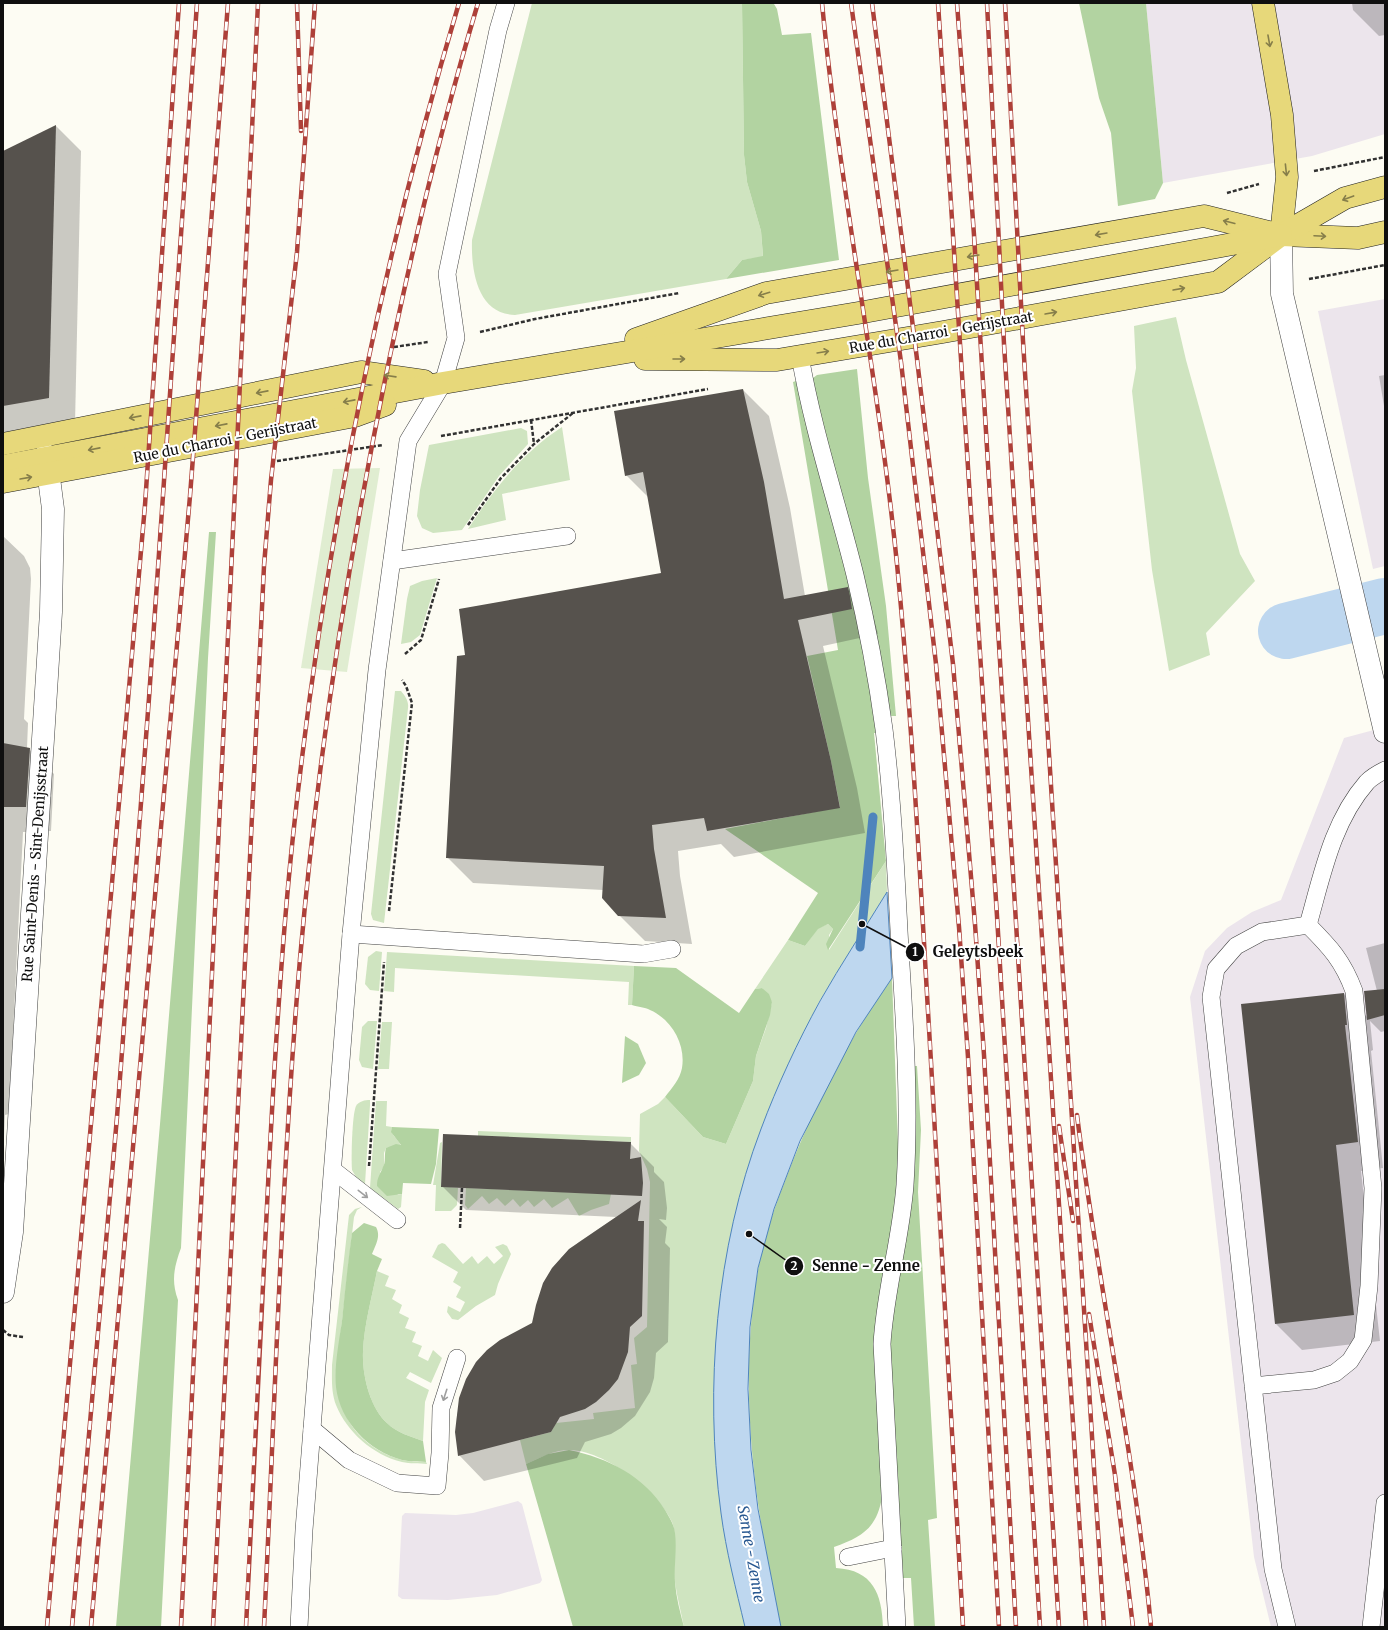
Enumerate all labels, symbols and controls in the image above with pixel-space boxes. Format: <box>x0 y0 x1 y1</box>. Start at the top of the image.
one-way arrow <box>1265 35 1273 48</box>
one-way arrow <box>1282 163 1289 176</box>
one-way arrow <box>1341 195 1354 202</box>
one-way arrow <box>1223 218 1236 226</box>
one-way arrow <box>1095 230 1108 238</box>
one-way arrow <box>1313 233 1326 240</box>
one-way arrow <box>967 252 980 260</box>
one-way arrow <box>886 267 899 275</box>
one-way arrow <box>1172 285 1185 293</box>
one-way arrow <box>758 291 771 298</box>
street label: Rue du Charroi - Gerijstraat <box>848 307 1035 357</box>
one-way arrow <box>1044 308 1057 316</box>
one-way arrow <box>816 348 829 356</box>
one-way arrow <box>672 355 685 363</box>
one-way arrow <box>384 372 397 380</box>
one-way arrow <box>256 388 269 396</box>
one-way arrow <box>343 397 356 405</box>
one-way arrow <box>129 413 142 421</box>
street label: Rue du Charroi - Gerijstraat <box>132 413 319 467</box>
one-way arrow <box>215 421 228 429</box>
one-way arrow <box>88 446 101 454</box>
one-way arrow <box>19 474 32 482</box>
street label: Rue Saint-Denis - Sint-Denijsstraat <box>18 745 52 983</box>
callout: Geleytsbeek <box>905 938 1032 965</box>
text: Geleytsbeek <box>933 942 1023 961</box>
text: 1 <box>912 944 918 959</box>
one-way arrow <box>358 1189 369 1198</box>
callout: Senne - Zenne <box>784 1252 928 1279</box>
text: Senne - Zenne <box>812 1256 920 1275</box>
text: 2 <box>790 1258 798 1273</box>
one-way arrow <box>440 1389 448 1401</box>
water label: Senne - Zenne <box>734 1504 769 1604</box>

